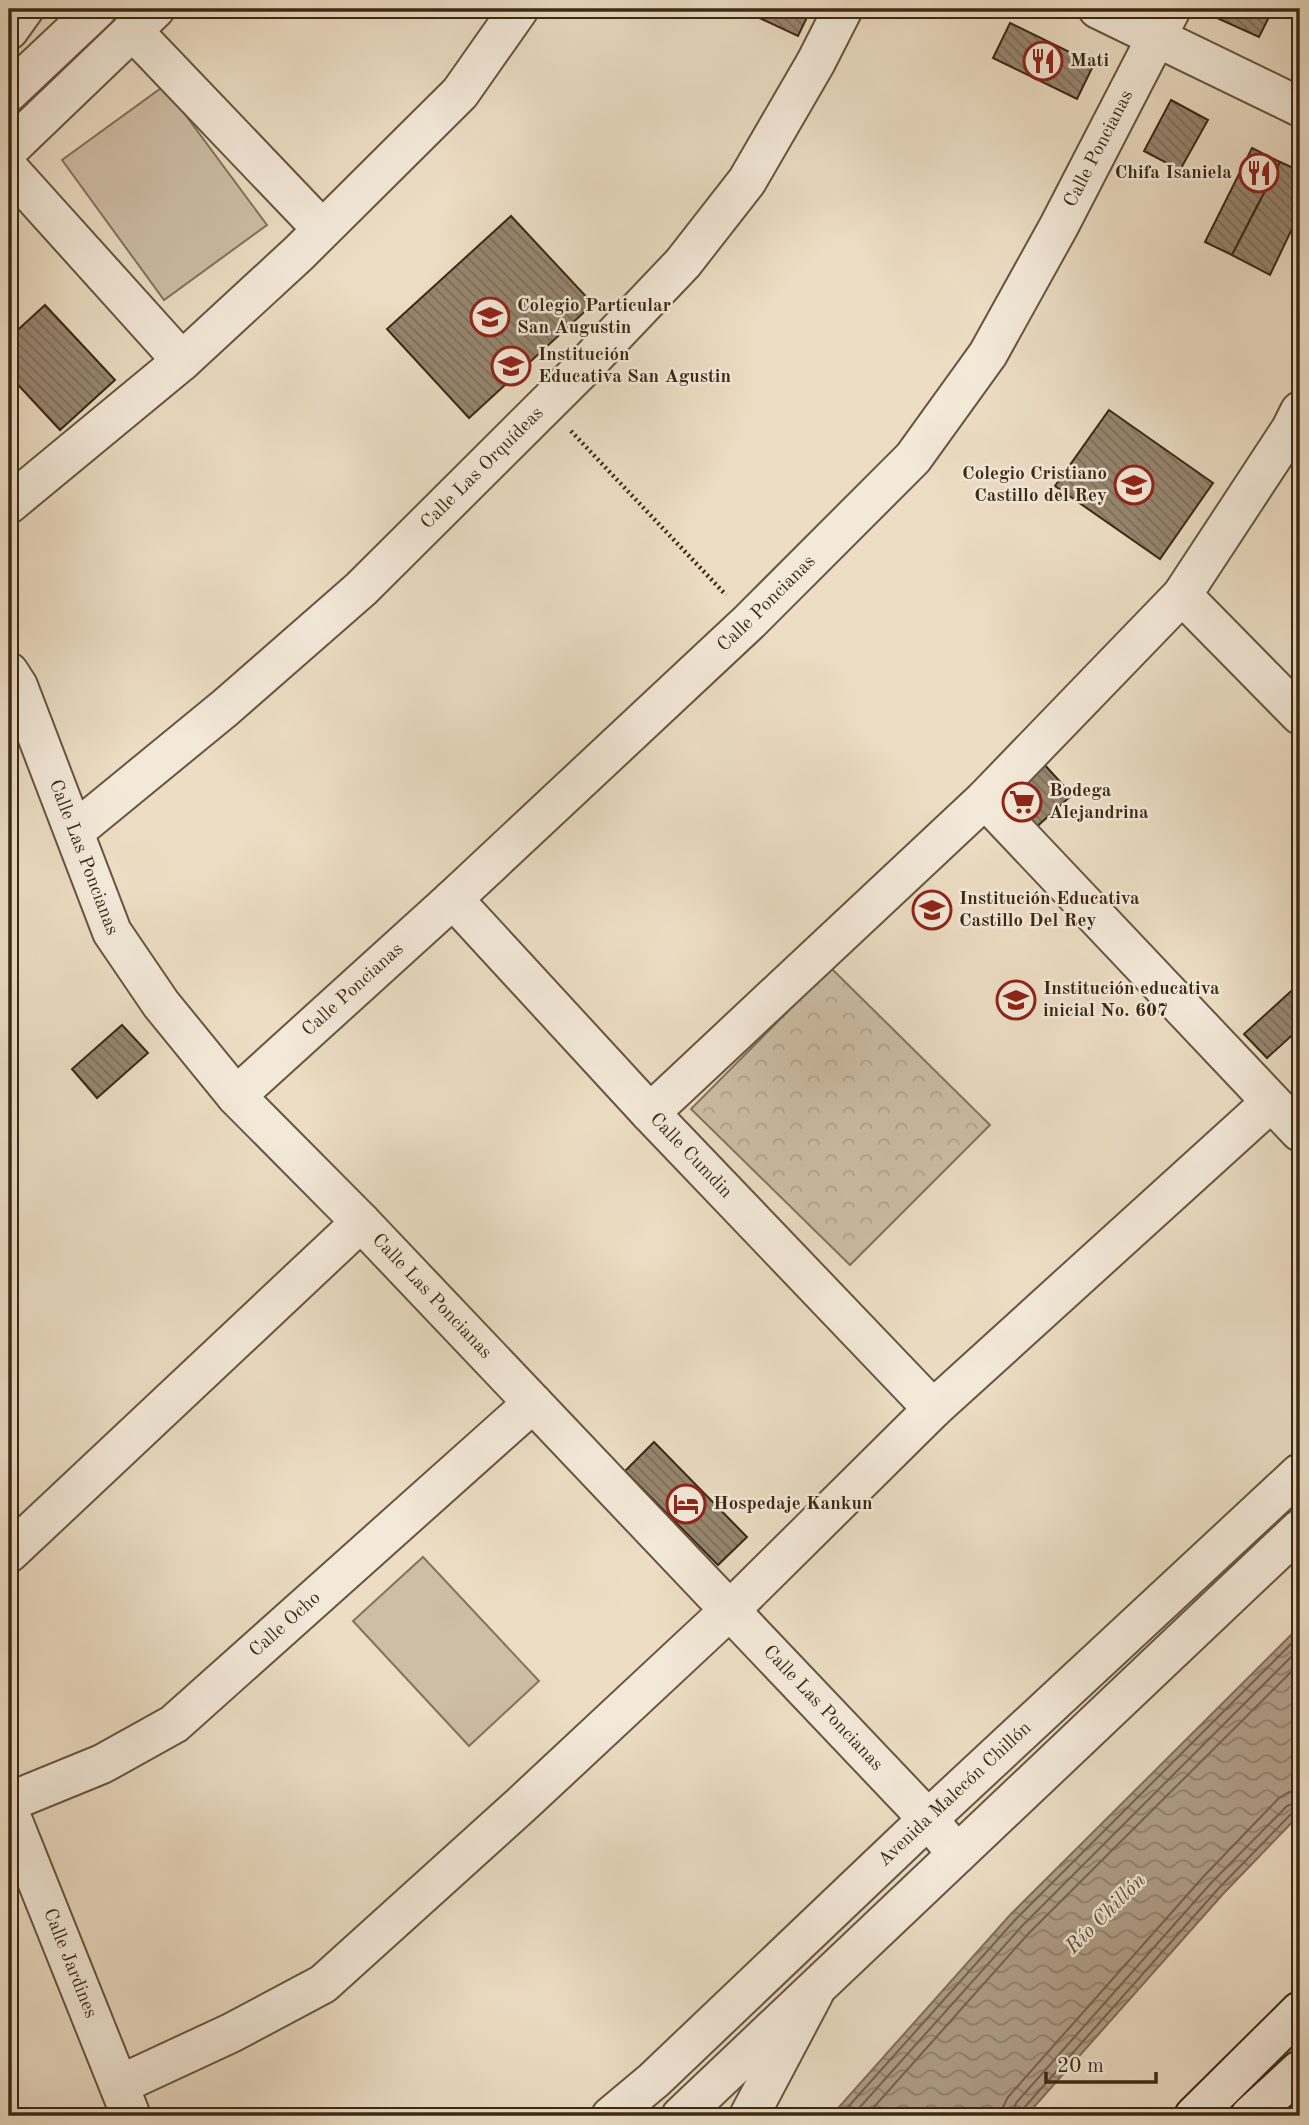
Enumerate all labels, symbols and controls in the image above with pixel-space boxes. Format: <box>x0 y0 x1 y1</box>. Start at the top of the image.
restaurant icon: Mati <box>1022 40 1064 82</box>
place label: Mati <box>1070 52 1109 71</box>
street label: Calle Poncianas <box>1061 87 1137 210</box>
restaurant icon: Chifa Isaniela <box>1238 152 1280 194</box>
place label: Chifa Isaniela <box>1115 164 1232 183</box>
school or university icon: Colegio Particular San Augustin <box>469 296 511 338</box>
place label: Colegio Particular San Augustin <box>517 297 671 338</box>
school or university icon: Institución Educativa San Agustin <box>490 345 532 387</box>
place label: Institución Educativa San Agustin <box>538 346 731 387</box>
street label: Calle Las Orquídeas <box>417 403 547 533</box>
school or university icon: Colegio Cristiano Castillo del Rey <box>1113 464 1155 506</box>
place label: Colegio Cristiano Castillo del Rey <box>962 465 1107 506</box>
street label: Calle Poncianas <box>714 552 819 655</box>
street label: Calle Las Poncianas <box>45 777 122 938</box>
supermarket icon: Bodega Alejandrina <box>1001 781 1043 823</box>
place label: Bodega Alejandrina <box>1049 782 1149 823</box>
school or university icon: Institución Educativa Castillo Del Rey <box>911 889 953 931</box>
place label: Institución Educativa Castillo Del Rey <box>959 890 1140 931</box>
street label: Calle Poncianas <box>299 939 407 1040</box>
school or university icon: Institución educativa inicial No. 607 <box>995 979 1037 1021</box>
place label: Institución educativa inicial No. 607 <box>1043 980 1220 1021</box>
street label: Calle Cumdin <box>646 1109 736 1202</box>
street label: Calle Las Poncianas <box>368 1230 495 1363</box>
hotel icon: Hospedaje Kankun <box>665 1483 707 1525</box>
place label: Hospedaje Kankun <box>713 1495 872 1514</box>
street label: Calle Ocho <box>246 1588 324 1661</box>
street label: Calle Las Poncianas <box>759 1642 886 1775</box>
street label: Avenida Malecón Chillón <box>875 1718 1035 1870</box>
water label: Río Chillón <box>1061 1870 1150 1959</box>
street label: Calle Jardines <box>39 1906 100 2021</box>
scale bar <box>1046 2041 1157 2085</box>
text: 20 m <box>1057 2056 1104 2077</box>

